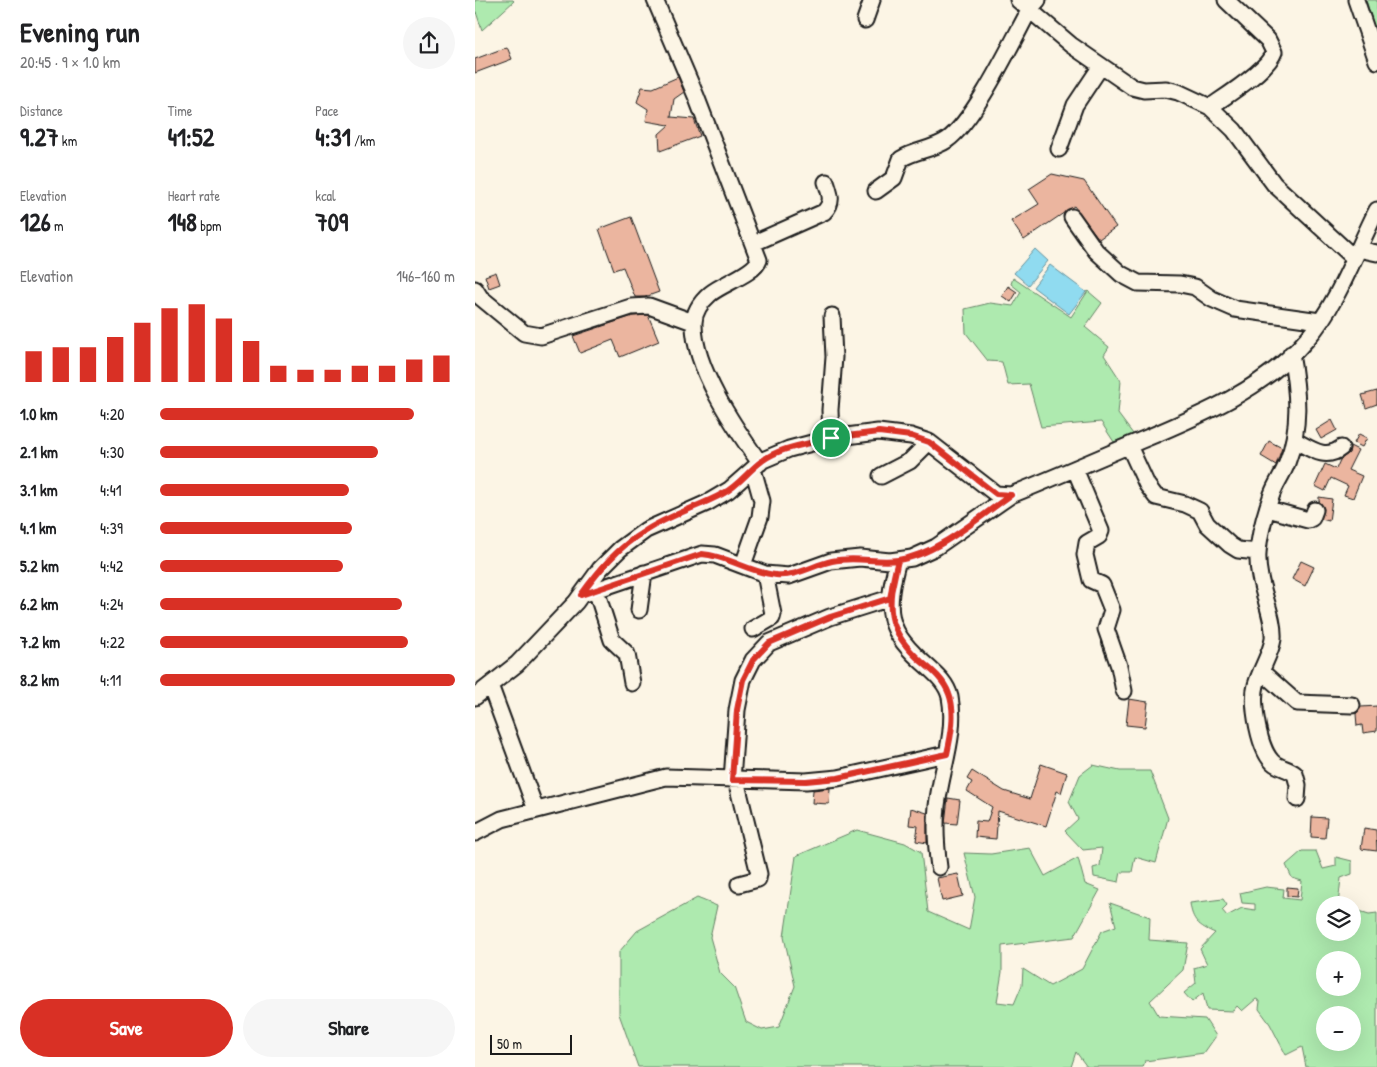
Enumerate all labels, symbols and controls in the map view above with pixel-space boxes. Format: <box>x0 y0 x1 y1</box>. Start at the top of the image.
text: Evening run <box>20 13 140 51</box>
button: share <box>403 17 455 69</box>
text: 20:45 · 9 × 1.0 km <box>20 51 120 73</box>
text: Distance <box>20 101 63 120</box>
text: Time <box>168 101 192 120</box>
text: Pace <box>315 101 339 120</box>
text: 9.27 <box>20 120 59 154</box>
text: 41:52 <box>168 120 214 154</box>
text: 4:31 <box>315 120 351 154</box>
text: km <box>59 131 77 150</box>
text: /km <box>351 131 375 150</box>
text: Elevation <box>20 186 67 205</box>
text: Heart rate <box>168 186 220 205</box>
text: kcal <box>315 186 336 205</box>
text: 126 <box>20 205 51 239</box>
text: 148 <box>168 205 197 239</box>
text: 709 <box>315 205 348 239</box>
text: m <box>51 216 64 235</box>
text: bpm <box>197 216 221 235</box>
text: Elevation <box>20 265 73 287</box>
text: 146–160 m <box>396 265 455 287</box>
text: 1.0 km <box>20 403 58 425</box>
text: 4:20 <box>100 403 124 425</box>
pin <box>810 417 852 459</box>
icon: arrive <box>817 424 845 452</box>
text: 2.1 km <box>20 441 58 463</box>
text: 4:30 <box>100 441 124 463</box>
text: 3.1 km <box>20 479 58 501</box>
text: 4:41 <box>100 479 122 501</box>
text: 4.1 km <box>20 517 56 539</box>
text: 4:39 <box>100 517 123 539</box>
text: 5.2 km <box>20 555 59 577</box>
text: 4:42 <box>100 555 123 577</box>
text: 6.2 km <box>20 593 59 615</box>
text: 4:24 <box>100 593 123 615</box>
text: 7.2 km <box>20 631 60 653</box>
text: 4:22 <box>100 631 125 653</box>
text: 8.2 km <box>20 669 59 691</box>
text: 4:11 <box>100 669 121 691</box>
map controls <box>1316 896 1361 1051</box>
button: layers <box>1316 896 1361 941</box>
button: + <box>1316 951 1361 996</box>
button: Save <box>20 999 233 1057</box>
button: Share <box>243 999 455 1057</box>
button: − <box>1316 1006 1361 1051</box>
scale bar <box>490 1032 573 1055</box>
text: 50 m <box>497 1034 522 1053</box>

